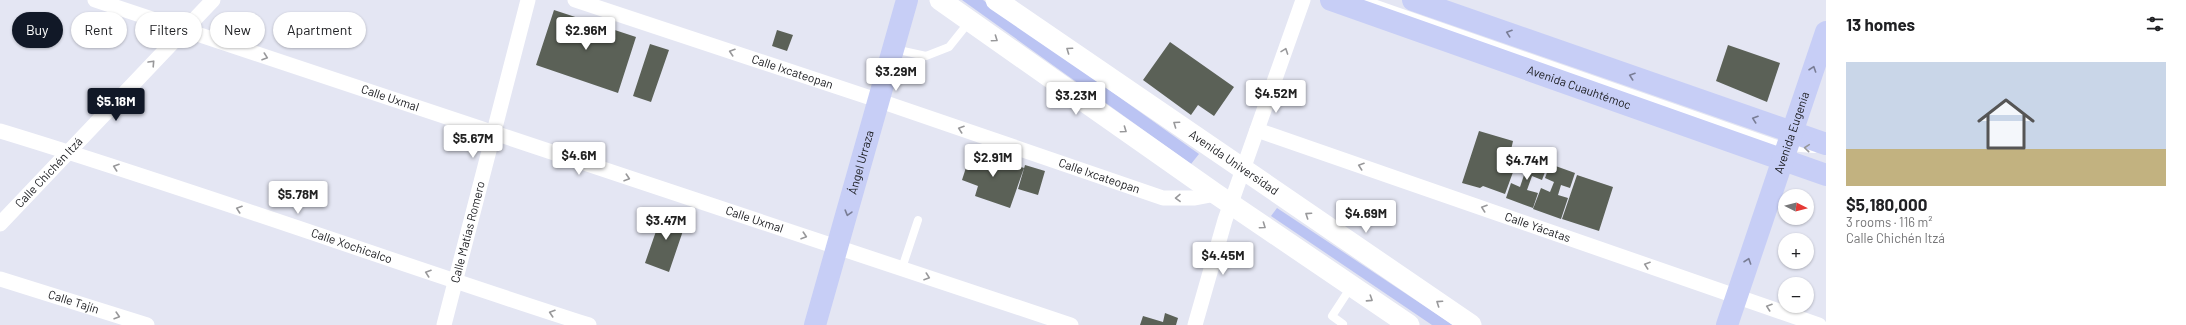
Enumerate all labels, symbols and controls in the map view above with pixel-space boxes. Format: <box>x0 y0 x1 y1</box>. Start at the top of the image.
chip: Buy <box>12 12 63 48</box>
chip: Rent <box>71 12 127 48</box>
chip: Filters <box>135 12 202 48</box>
chip: New <box>210 12 265 48</box>
chip: Apartment <box>273 12 366 48</box>
icon: filters <box>2144 13 2166 35</box>
text: 13 homes <box>1846 14 1915 34</box>
pin: $2.96M <box>553 17 619 51</box>
text: $2.96M <box>565 22 607 38</box>
one-way arrow <box>1506 30 1513 38</box>
one-way arrow <box>991 34 998 42</box>
one-way arrow <box>729 48 736 56</box>
one-way arrow <box>1066 48 1073 55</box>
one-way arrow <box>1280 48 1288 55</box>
street label: Calle Ixcateopan <box>750 51 835 91</box>
one-way arrow <box>261 52 268 61</box>
pin: $3.29M <box>863 58 929 92</box>
one-way arrow <box>147 61 154 68</box>
street label: Avenida Cuauhtémoc <box>1525 62 1633 112</box>
text: $3.29M <box>875 63 917 79</box>
one-way arrow <box>1809 65 1817 72</box>
one-way arrow <box>1629 73 1636 81</box>
pin: $4.52M <box>1243 80 1309 114</box>
street label: Calle Uxmal <box>360 81 421 113</box>
pin: $3.23M <box>1043 82 1109 116</box>
text: $4.52M <box>1255 85 1297 101</box>
text: $3.23M <box>1055 87 1097 103</box>
pin: $5.18M <box>83 88 149 122</box>
icon: home <box>1970 88 2042 160</box>
street label: Avenida Eugenia <box>1771 90 1811 175</box>
text: $5.18M <box>97 93 135 109</box>
one-way arrow <box>1751 115 1758 124</box>
one-way arrow <box>1173 122 1180 129</box>
pin: $5.67M <box>440 125 506 159</box>
one-way arrow <box>958 125 965 133</box>
one-way arrow <box>1120 125 1127 133</box>
street label: Avenida Universidad <box>1187 126 1282 197</box>
street label: Ángel Urraza <box>844 129 876 196</box>
text: $5.67M <box>453 130 493 146</box>
street label: Calle Chichén Itzá <box>12 134 85 210</box>
pin: $4.6M <box>551 142 607 176</box>
pin: $2.91M <box>960 144 1026 178</box>
one-way arrow <box>1804 144 1810 153</box>
text: $4.6M <box>561 147 597 163</box>
pin: $4.74M <box>1494 147 1560 181</box>
text: $2.91M <box>974 149 1012 165</box>
text: $4.74M <box>1506 152 1548 168</box>
street label: Calle Ixcateopan <box>1057 155 1142 196</box>
one-way arrow <box>1358 162 1365 171</box>
one-way arrow <box>112 164 119 172</box>
one-way arrow <box>624 173 631 182</box>
street label: Calle Matías Romero <box>447 179 487 284</box>
pin: $5.78M <box>265 181 331 215</box>
text: $5.78M <box>278 186 318 202</box>
north arrow <box>1778 189 1814 225</box>
map controls <box>1778 189 1814 313</box>
one-way arrow <box>1175 194 1181 202</box>
text: $5,180,000 <box>1846 194 1927 214</box>
pin: $4.69M <box>1333 200 1399 234</box>
street label: Calle Uxmal <box>724 202 785 235</box>
one-way arrow <box>235 205 242 214</box>
text: $4.69M <box>1345 205 1387 221</box>
one-way arrow <box>1481 205 1488 213</box>
pin: $3.47M <box>633 207 699 241</box>
one-way arrow <box>844 209 853 216</box>
street label: Calle Yácatas <box>1503 209 1573 244</box>
text: $3.47M <box>646 212 686 228</box>
one-way arrow <box>1306 213 1313 220</box>
text: 3 rooms · 116 m² <box>1846 214 1933 230</box>
one-way arrow <box>1258 221 1265 228</box>
street label: Calle Xochicalco <box>310 225 394 265</box>
text: Calle Chichén Itzá <box>1846 230 1945 246</box>
one-way arrow <box>800 231 807 240</box>
button: + <box>1778 233 1814 269</box>
pin: $4.45M <box>1190 242 1256 276</box>
text: $4.45M <box>1202 247 1244 263</box>
one-way arrow <box>1744 258 1752 265</box>
one-way arrow <box>1643 261 1650 269</box>
one-way arrow <box>425 270 432 278</box>
one-way arrow <box>924 272 931 281</box>
button: − <box>1778 277 1814 313</box>
street label: Calle Tajín <box>47 287 101 316</box>
one-way arrow <box>1366 294 1373 302</box>
one-way arrow <box>1436 300 1443 308</box>
one-way arrow <box>1766 304 1773 312</box>
one-way arrow <box>548 309 555 318</box>
one-way arrow <box>114 311 121 320</box>

